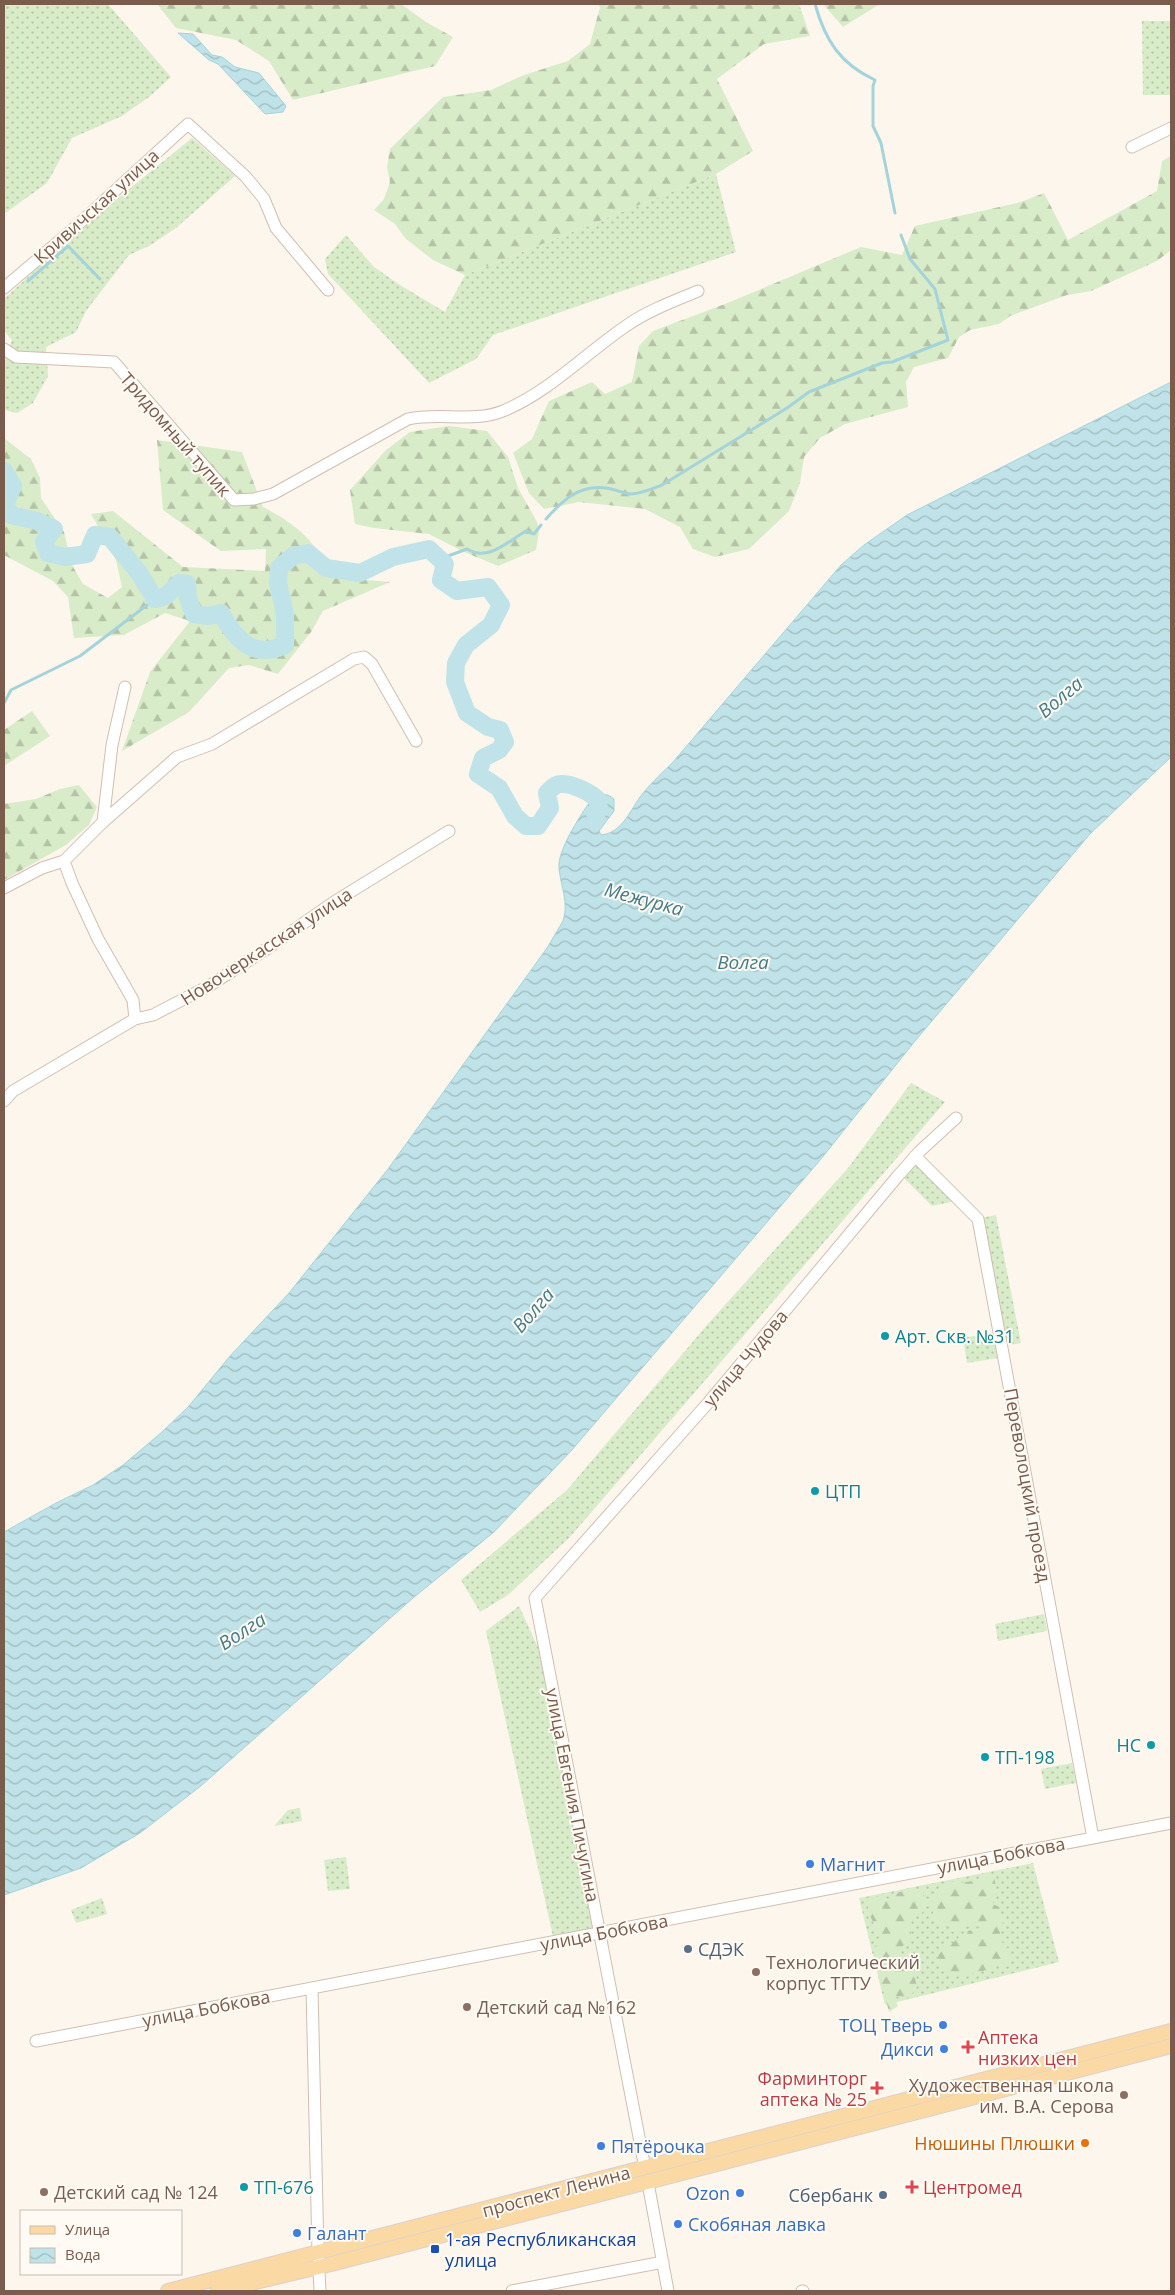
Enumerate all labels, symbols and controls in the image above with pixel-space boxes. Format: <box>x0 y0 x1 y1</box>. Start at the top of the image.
street label: Кривичская улица <box>28 143 164 269</box>
street label: Тридомный тупик <box>115 367 237 502</box>
water label: Волга <box>1032 670 1088 724</box>
water label: Межурка <box>602 876 687 922</box>
street label: Новочеркасская улица <box>176 882 356 1010</box>
water label: Волга <box>717 949 769 975</box>
water label: Волга <box>506 1282 560 1338</box>
street label: улица Чудова <box>697 1304 793 1412</box>
place label: Арт. Скв. №31 <box>895 1324 1015 1348</box>
marker: Арт. Скв. №31 <box>879 1330 891 1342</box>
street label: Переволоцкий проезд <box>999 1386 1057 1584</box>
place label: ЦТП <box>825 1479 861 1503</box>
marker: ЦТП <box>809 1485 821 1497</box>
water label: Волга <box>213 1606 271 1656</box>
street label: улица Евгения Пичугина <box>540 1686 606 1904</box>
place label: НС <box>1116 1733 1141 1757</box>
marker: НС <box>1145 1739 1157 1751</box>
place label: ТП-198 <box>995 1745 1055 1769</box>
marker: ТП-198 <box>979 1751 991 1763</box>
street label: улица Бобкова <box>935 1831 1067 1879</box>
place label: Магнит <box>820 1852 886 1876</box>
marker: Магнит <box>804 1858 816 1870</box>
street label: улица Бобкова <box>538 1908 670 1956</box>
place label: СДЭК <box>698 1937 744 1961</box>
marker: СДЭК <box>682 1943 694 1955</box>
place label: Технологический корпус ТГТУ <box>766 1950 920 1995</box>
marker: Технологический корпус ТГТУ <box>750 1966 762 1978</box>
street label: улица Бобкова <box>140 1984 272 2032</box>
place label: Детский сад №162 <box>477 1995 636 2019</box>
marker: Детский сад №162 <box>461 2001 473 2013</box>
place label: ТОЦ Тверь <box>839 2013 933 2037</box>
marker: ТОЦ Тверь <box>937 2019 949 2031</box>
place label: Аптека низких цен <box>978 2025 1077 2070</box>
place label: Дикси <box>881 2037 934 2061</box>
marker: Аптека низких цен <box>962 2041 974 2053</box>
marker: Дикси <box>938 2043 950 2055</box>
place label: Фарминторг аптека № 25 <box>758 2066 867 2111</box>
place label: Художественная школа им. В.А. Серова <box>909 2073 1114 2118</box>
marker: Фарминторг аптека № 25 <box>871 2082 883 2094</box>
marker: Художественная школа им. В.А. Серова <box>1118 2089 1130 2101</box>
place label: Нюшины Плюшки <box>914 2131 1075 2155</box>
place label: Пятёрочка <box>611 2134 705 2158</box>
marker: Нюшины Плюшки <box>1079 2137 1091 2149</box>
marker: Пятёрочка <box>595 2140 607 2152</box>
street label: проспект Ленина <box>479 2160 633 2222</box>
place label: ТП-676 <box>254 2175 314 2199</box>
place label: Центромед <box>923 2175 1022 2199</box>
place label: Детский сад № 124 <box>54 2180 218 2204</box>
marker: Центромед <box>905 2180 919 2194</box>
marker: ТП-676 <box>238 2181 250 2193</box>
place label: Ozon <box>686 2181 730 2205</box>
place label: Сбербанк <box>788 2183 874 2207</box>
marker: Детский сад № 124 <box>38 2186 50 2198</box>
marker: Ozon <box>734 2187 746 2199</box>
marker: Сбербанк <box>877 2189 889 2201</box>
legend <box>20 2210 182 2275</box>
place label: Скобяная лавка <box>688 2212 826 2236</box>
marker: Скобяная лавка <box>672 2218 684 2230</box>
text: Улица <box>65 2219 110 2239</box>
place label: Галант <box>307 2221 367 2245</box>
marker: Галант <box>291 2227 303 2239</box>
place label: 1-ая Республиканская улица <box>445 2227 637 2272</box>
marker: 1-ая Республиканская улица <box>429 2243 441 2255</box>
text: Вода <box>65 2244 101 2264</box>

